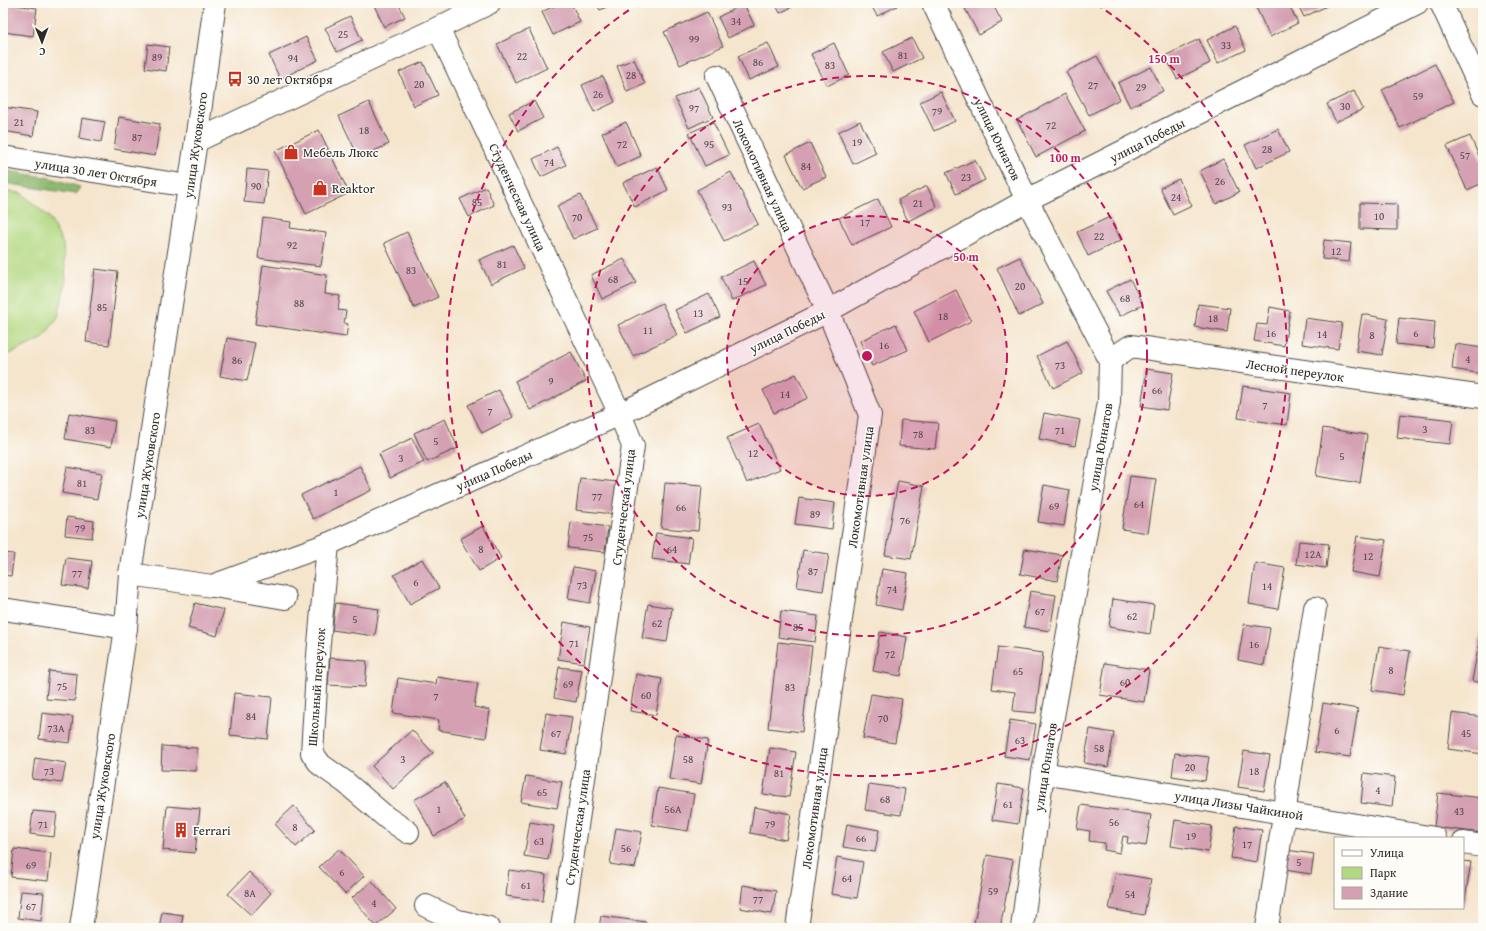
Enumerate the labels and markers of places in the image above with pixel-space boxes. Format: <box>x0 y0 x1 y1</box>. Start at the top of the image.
bus stop icon: 30 лет Октября <box>226 70 244 88</box>
place label: 30 лет Октября <box>247 70 333 89</box>
shop icon: Мебель Люкс <box>282 143 300 161</box>
place label: Мебель Люкс <box>303 143 379 162</box>
shop icon: Reaktor <box>311 179 329 197</box>
place label: Reaktor <box>332 179 376 198</box>
centre of rings <box>860 349 874 363</box>
building icon: Ferrari <box>172 821 190 839</box>
place label: Ferrari <box>193 821 231 840</box>

